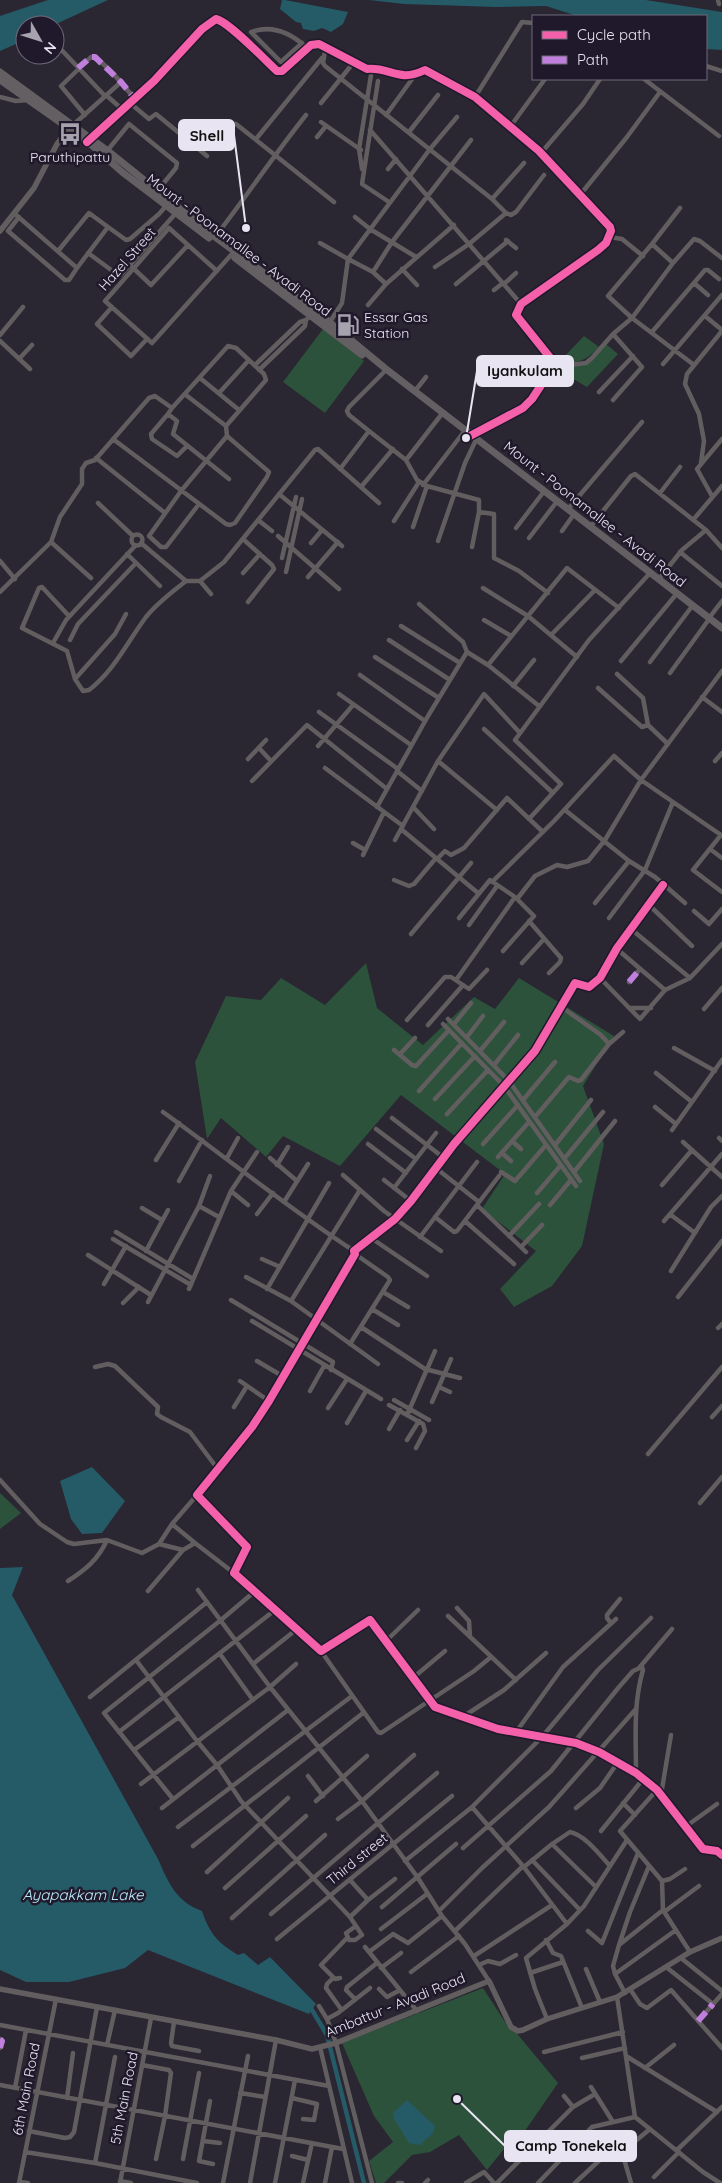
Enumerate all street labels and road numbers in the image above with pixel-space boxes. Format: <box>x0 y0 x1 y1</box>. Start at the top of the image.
street label: Mount - Poonamallee - Avadi Road <box>143 170 335 320</box>
street label: Hazel Street <box>95 223 160 294</box>
street label: Mount - Poonamallee - Avadi Road <box>500 437 690 591</box>
street label: Third street <box>323 1829 392 1889</box>
street label: Ambattur - Avadi Road <box>322 1969 468 2041</box>
street label: 6th Main Road <box>8 2041 44 2137</box>
street label: 5th Main Road <box>106 2050 142 2146</box>

